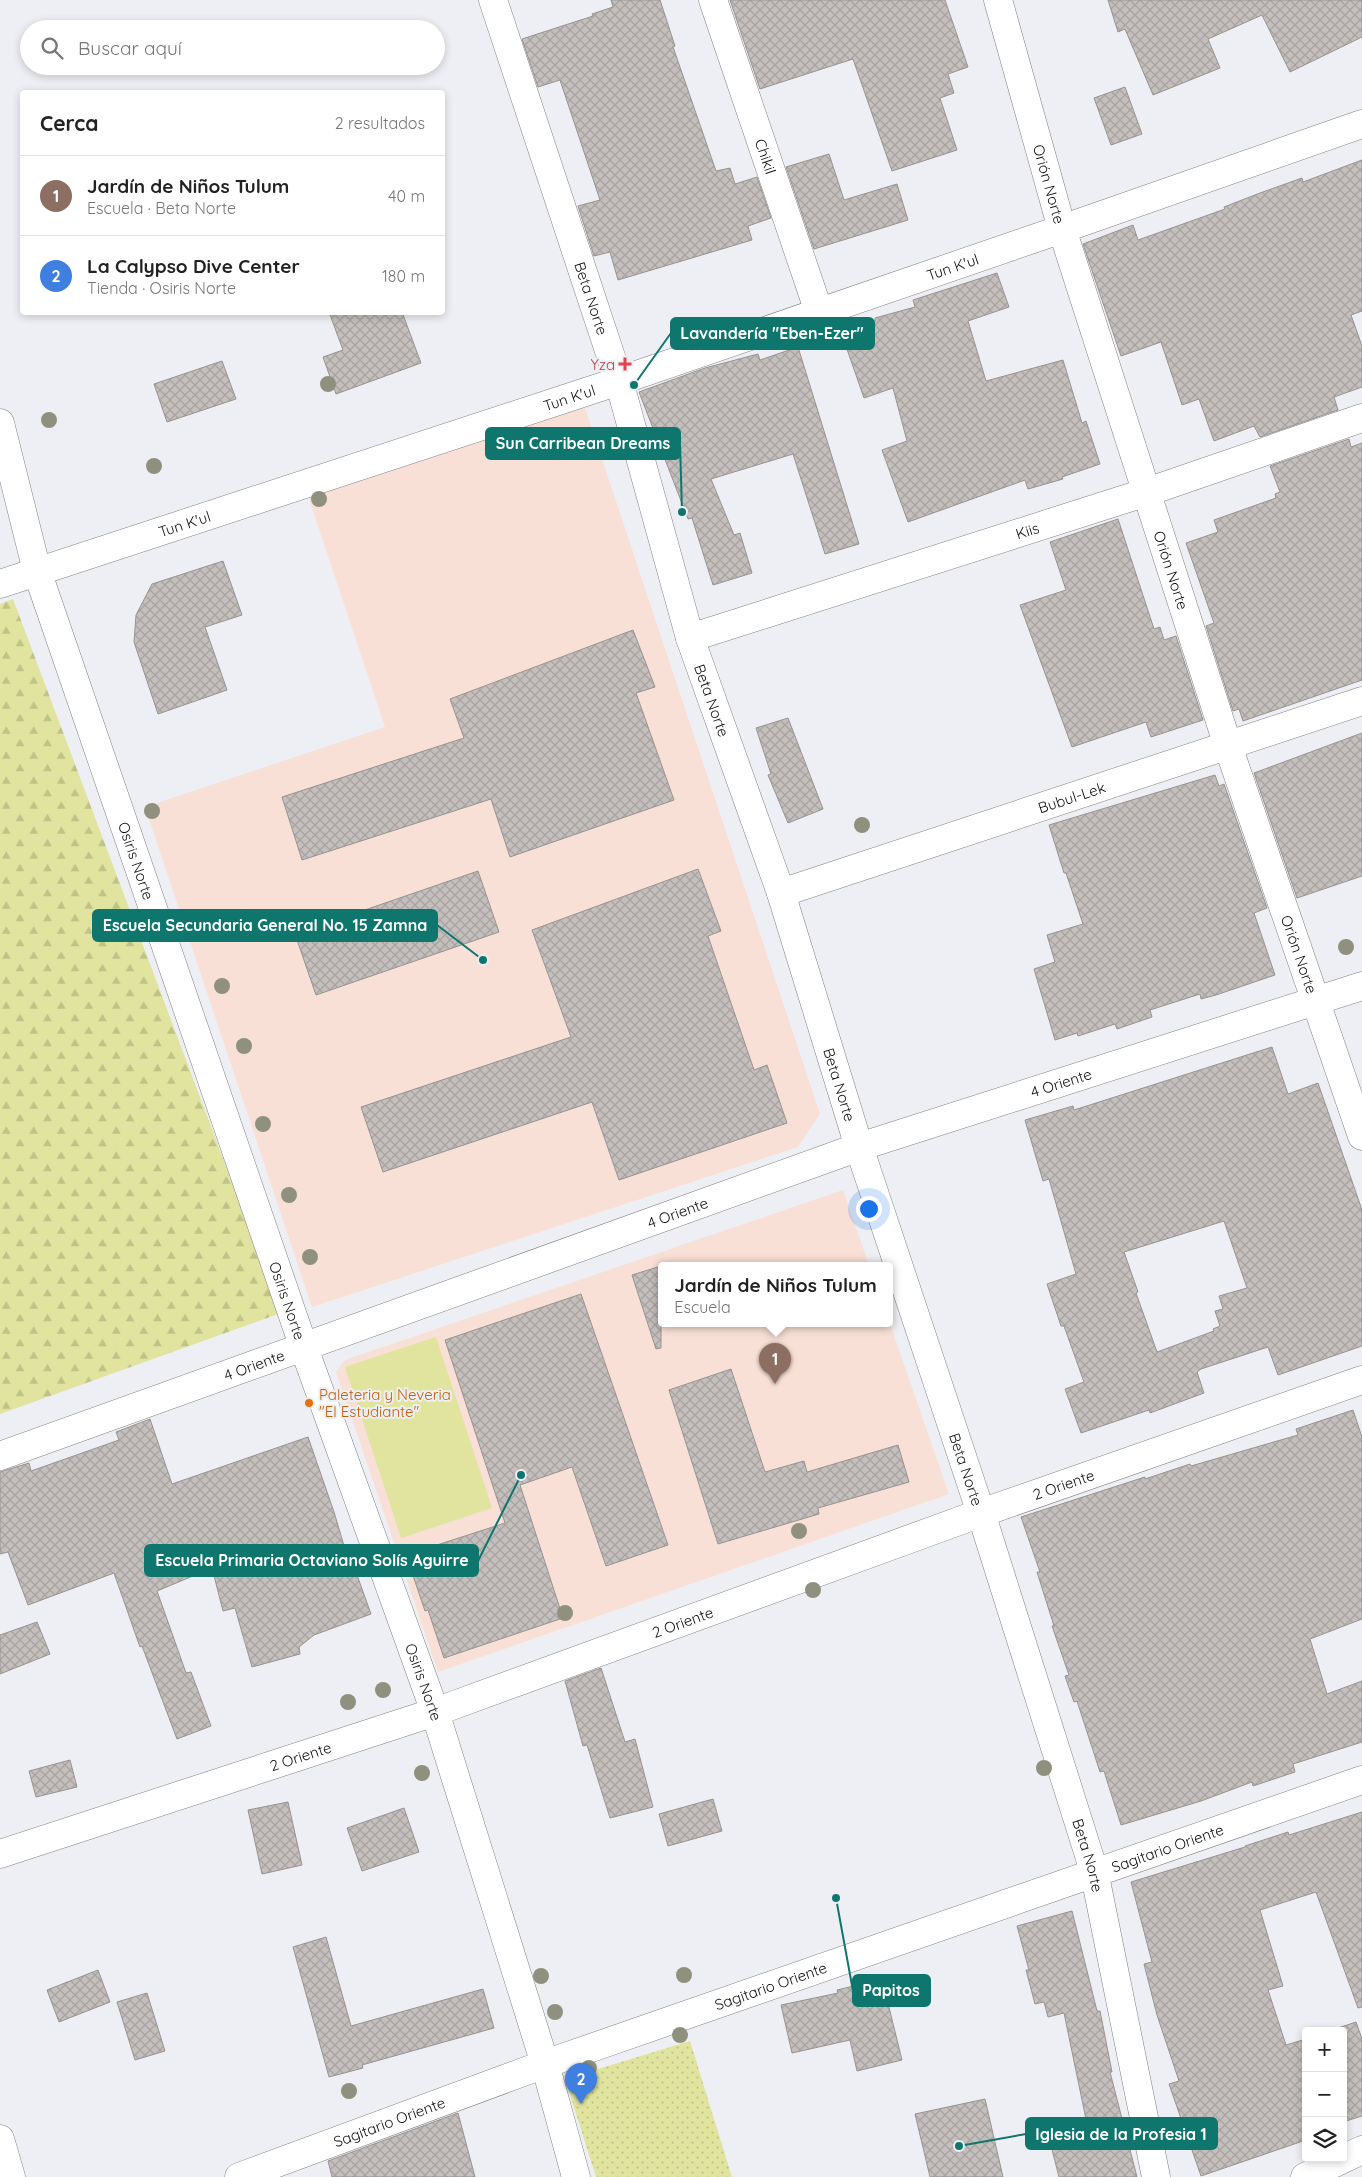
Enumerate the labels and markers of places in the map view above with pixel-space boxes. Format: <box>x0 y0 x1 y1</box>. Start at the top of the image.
callout: Lavandería "Eben-Ezer" <box>671 318 874 349</box>
place label: Yza <box>590 355 615 374</box>
marker: Yza <box>619 358 631 370</box>
callout: Sun Carribean Dreams <box>486 428 680 459</box>
callout: Escuela Secundaria General No. 15 Zamna <box>93 910 437 941</box>
pin: 1 <box>759 1343 791 1384</box>
place label: Paleteria y Neveria "El Estudiante" <box>319 1385 451 1421</box>
marker: Paleteria y Neveria "El Estudiante" <box>303 1397 315 1409</box>
callout: Escuela Primaria Octaviano Solís Aguirre <box>145 1545 478 1576</box>
callout: Papitos <box>853 1975 930 2006</box>
pin: 2 <box>565 2063 597 2104</box>
callout: Iglesia de la Profesia 1 <box>1026 2118 1217 2149</box>

